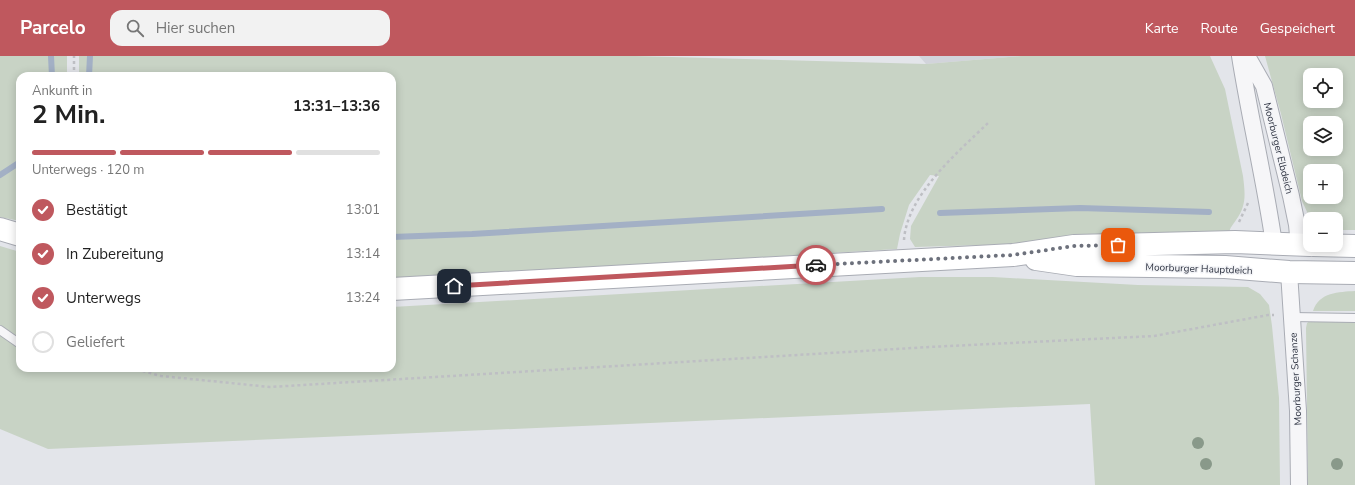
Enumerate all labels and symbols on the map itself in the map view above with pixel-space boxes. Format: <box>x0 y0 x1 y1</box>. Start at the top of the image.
street label: Moorburger Elbdeich <box>1260 101 1296 196</box>
pin <box>1101 228 1135 262</box>
courier <box>796 245 836 285</box>
street label: Moorburger Hauptdeich <box>1145 260 1253 278</box>
pin <box>437 269 471 303</box>
street label: Moorburger Schanze <box>1287 332 1305 426</box>

